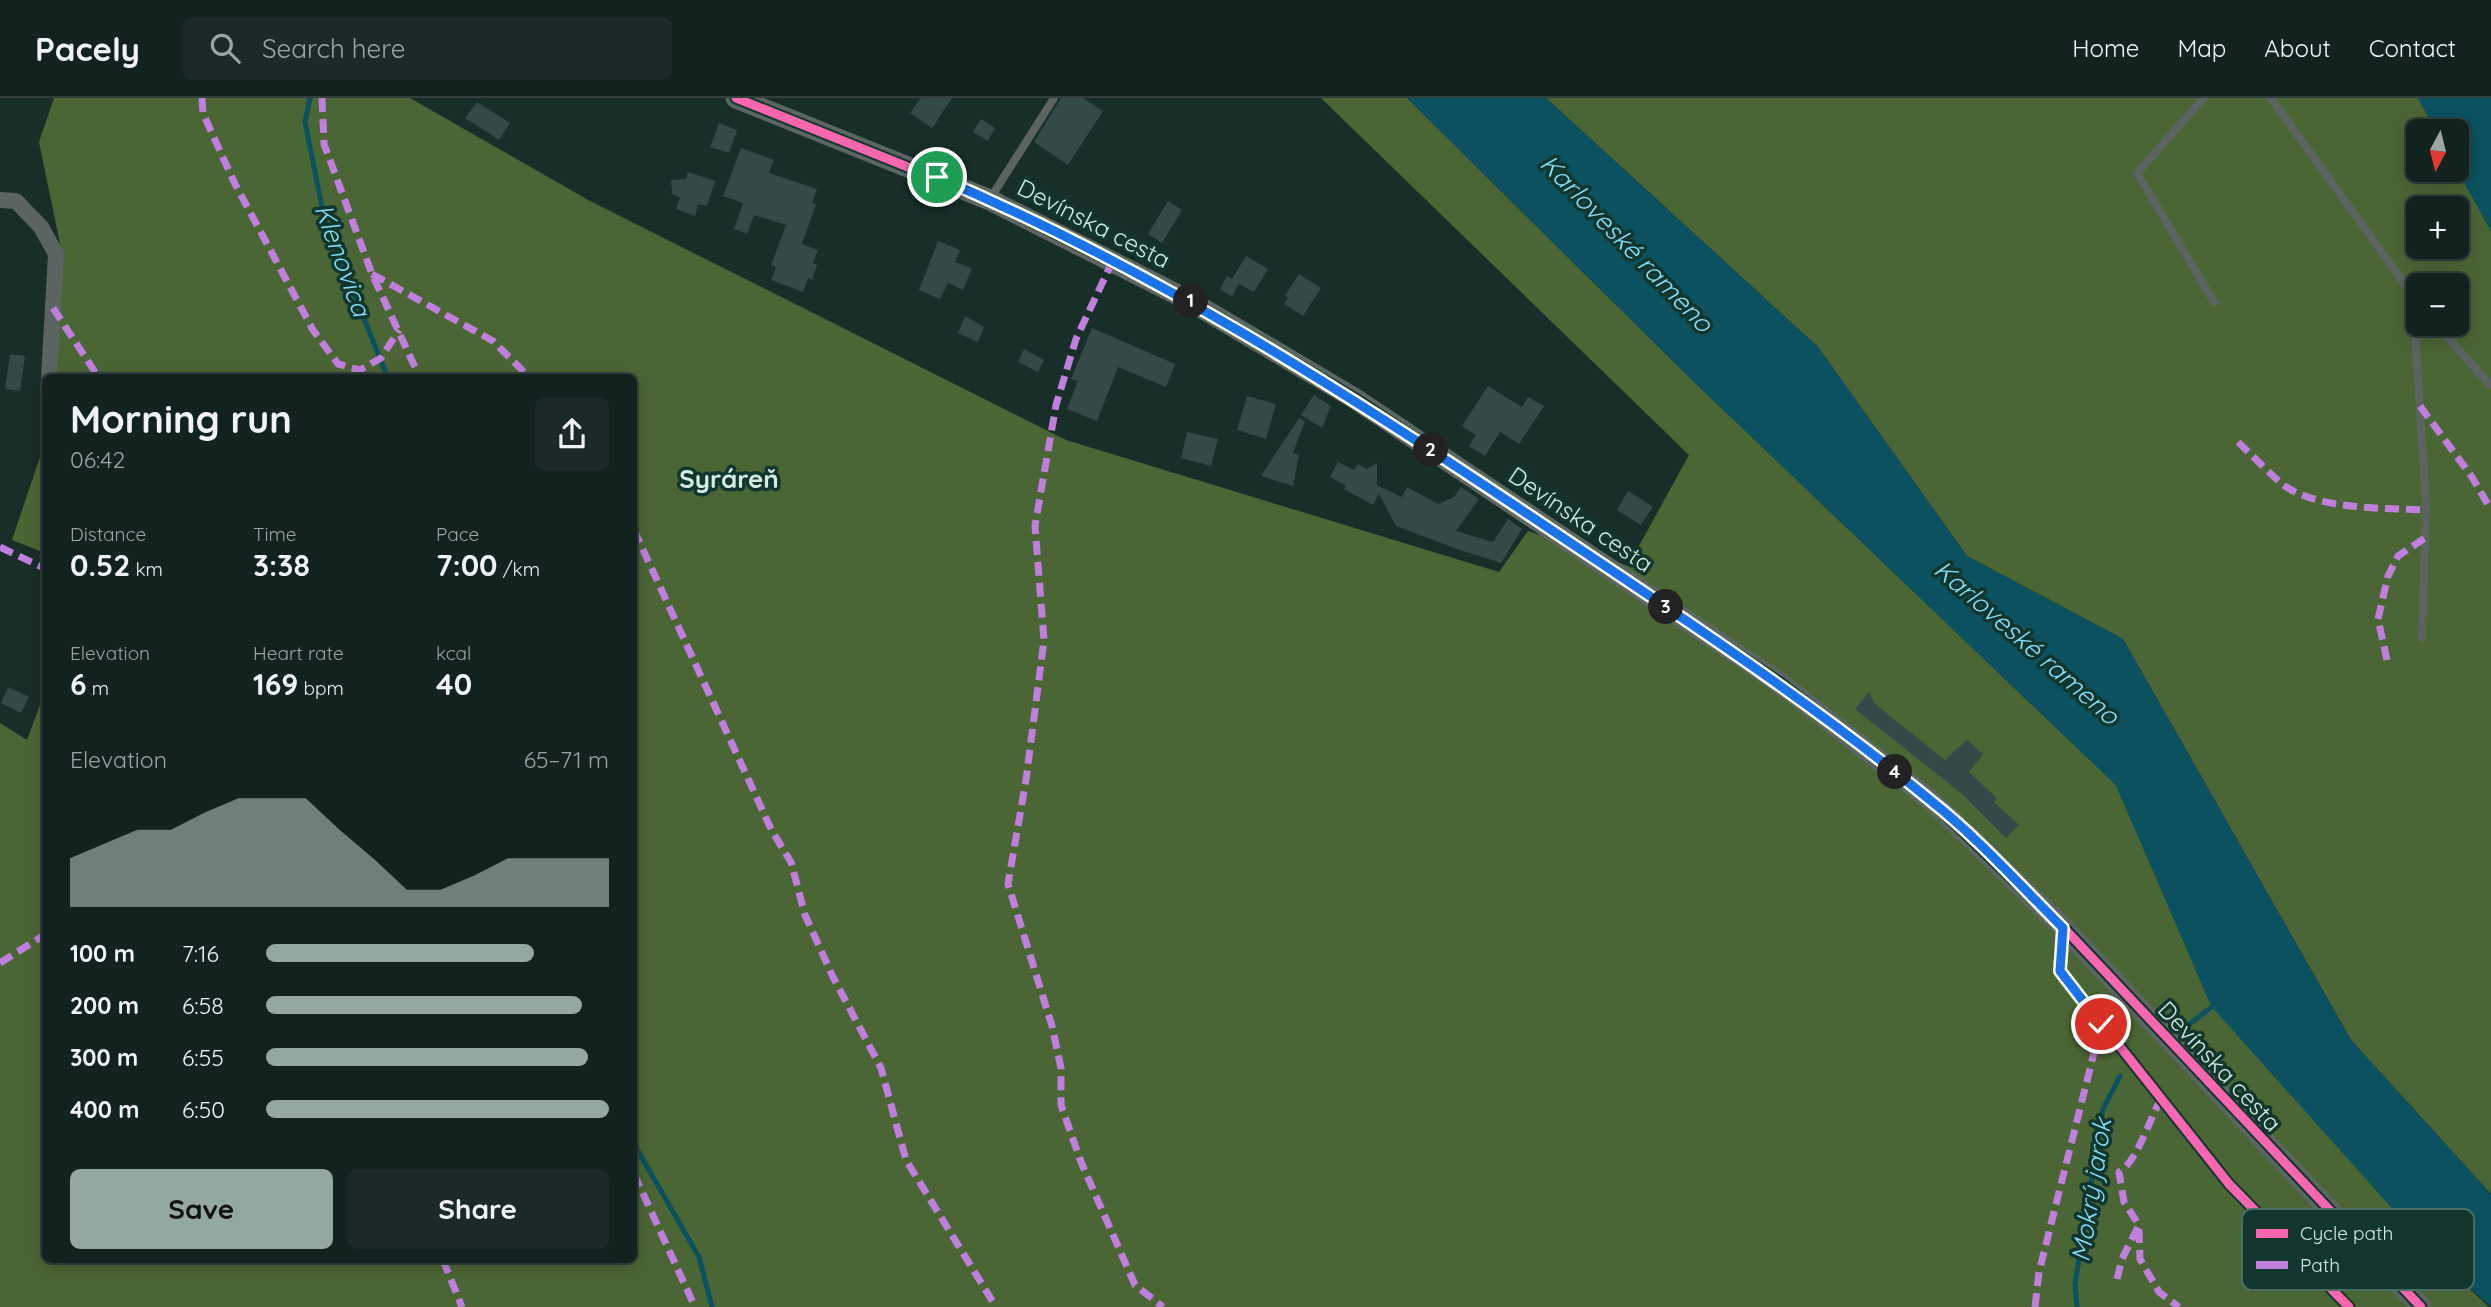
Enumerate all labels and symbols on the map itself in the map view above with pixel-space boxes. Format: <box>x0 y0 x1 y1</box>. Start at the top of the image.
north arrow <box>2406 119 2469 182</box>
pin <box>907 147 967 207</box>
water label: Karloveské rameno <box>1534 147 1721 340</box>
street label: Devínska cesta <box>1013 172 1175 274</box>
water label: Klenovica <box>307 199 379 322</box>
pin: 1 <box>1174 284 1208 318</box>
pin: 2 <box>1414 432 1448 468</box>
street label: Devínska cesta <box>1503 460 1659 578</box>
district label: Syráreň <box>679 462 779 495</box>
water label: Karloveské rameno <box>1928 553 2127 732</box>
pin: 3 <box>1648 589 1684 624</box>
pin: 4 <box>1878 754 1912 790</box>
pin <box>2071 994 2131 1054</box>
street label: Devínska cesta <box>2152 994 2288 1138</box>
water label: Mokrý jarok <box>2063 1114 2119 1264</box>
legend <box>2242 1209 2474 1290</box>
text: Cycle path <box>2300 1221 2393 1245</box>
text: Path <box>2300 1253 2340 1277</box>

